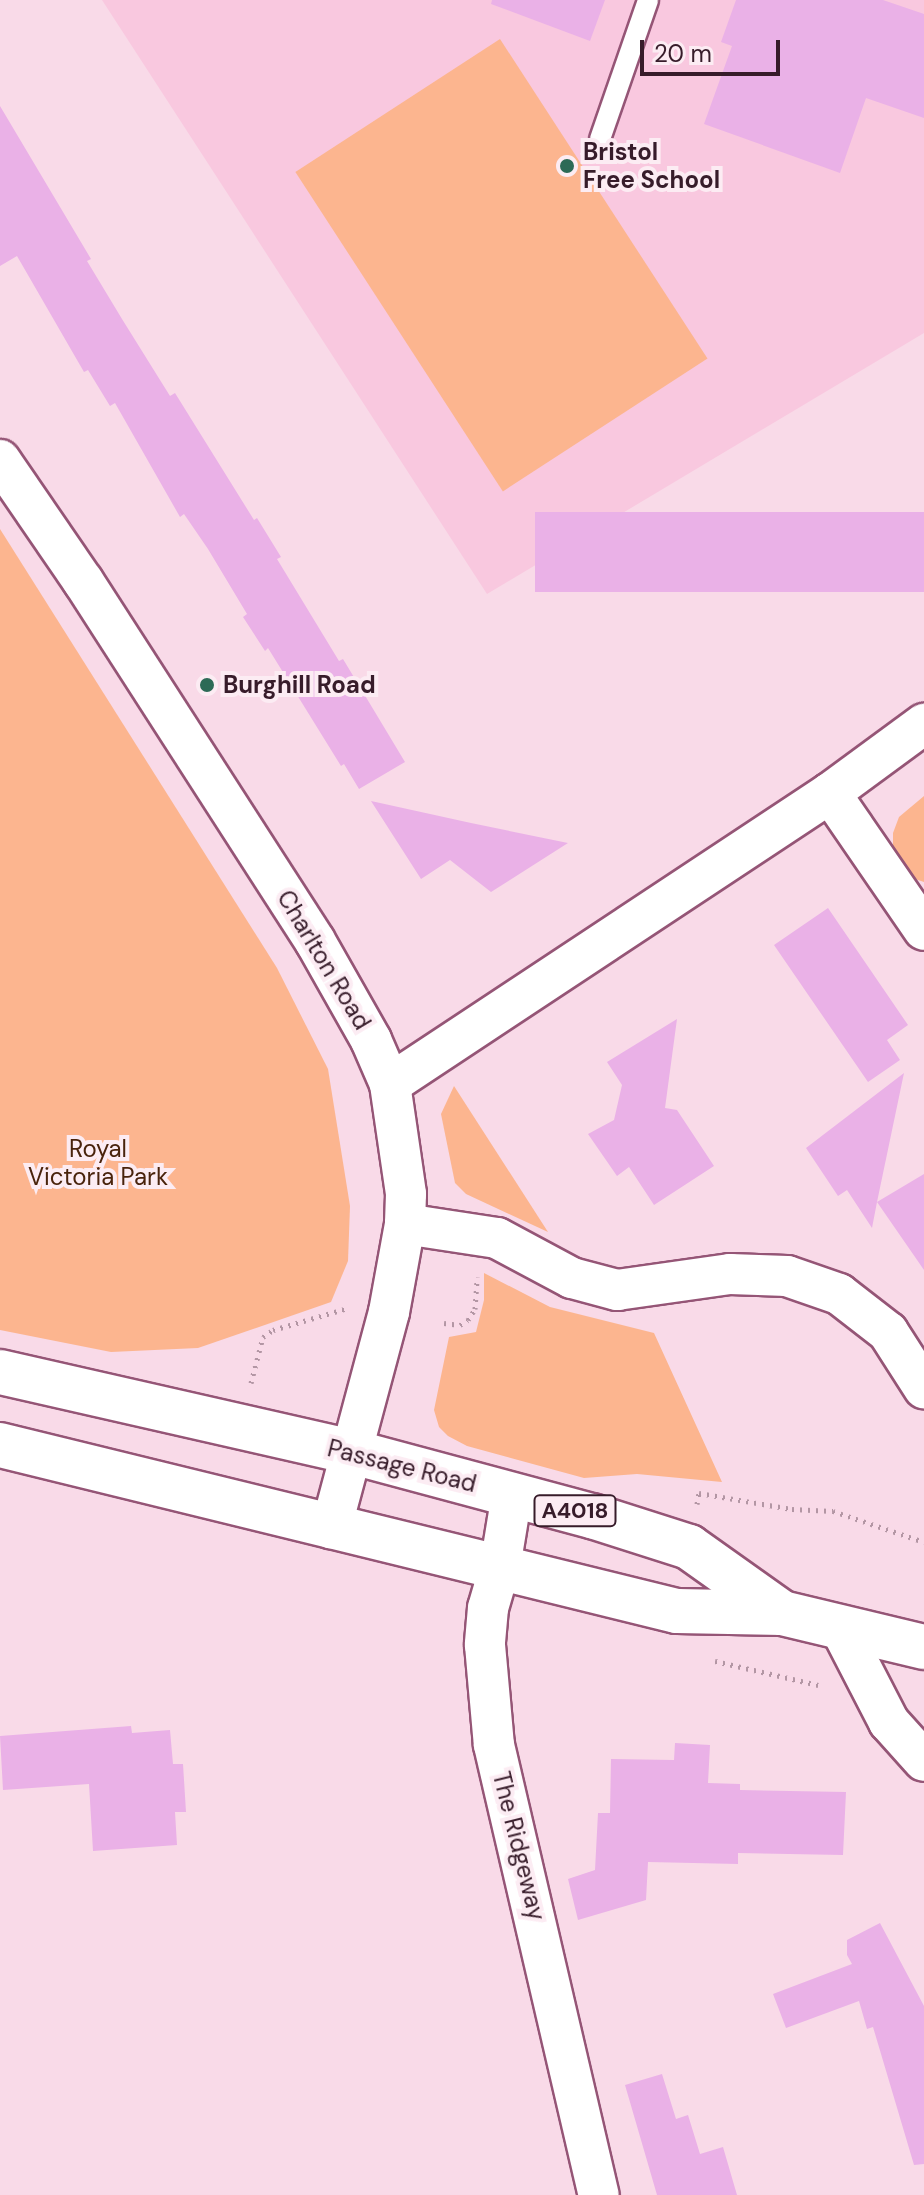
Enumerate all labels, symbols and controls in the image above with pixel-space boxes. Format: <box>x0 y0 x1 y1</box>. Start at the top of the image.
scale bar <box>644 24 784 74</box>
text: 20 m <box>654 38 712 69</box>
place label: Bristol Free School <box>583 138 720 194</box>
marker: Bristol Free School <box>558 157 576 175</box>
place label: Burghill Road <box>223 671 376 699</box>
marker: Burghill Road <box>198 676 216 694</box>
street label: Charlton Road <box>271 885 377 1035</box>
park label: Royal Victoria Park <box>28 1135 168 1191</box>
street label: Passage Road <box>325 1434 479 1498</box>
road number: A4018 <box>533 1493 617 1529</box>
street label: The Ridgeway <box>487 1769 551 1923</box>

